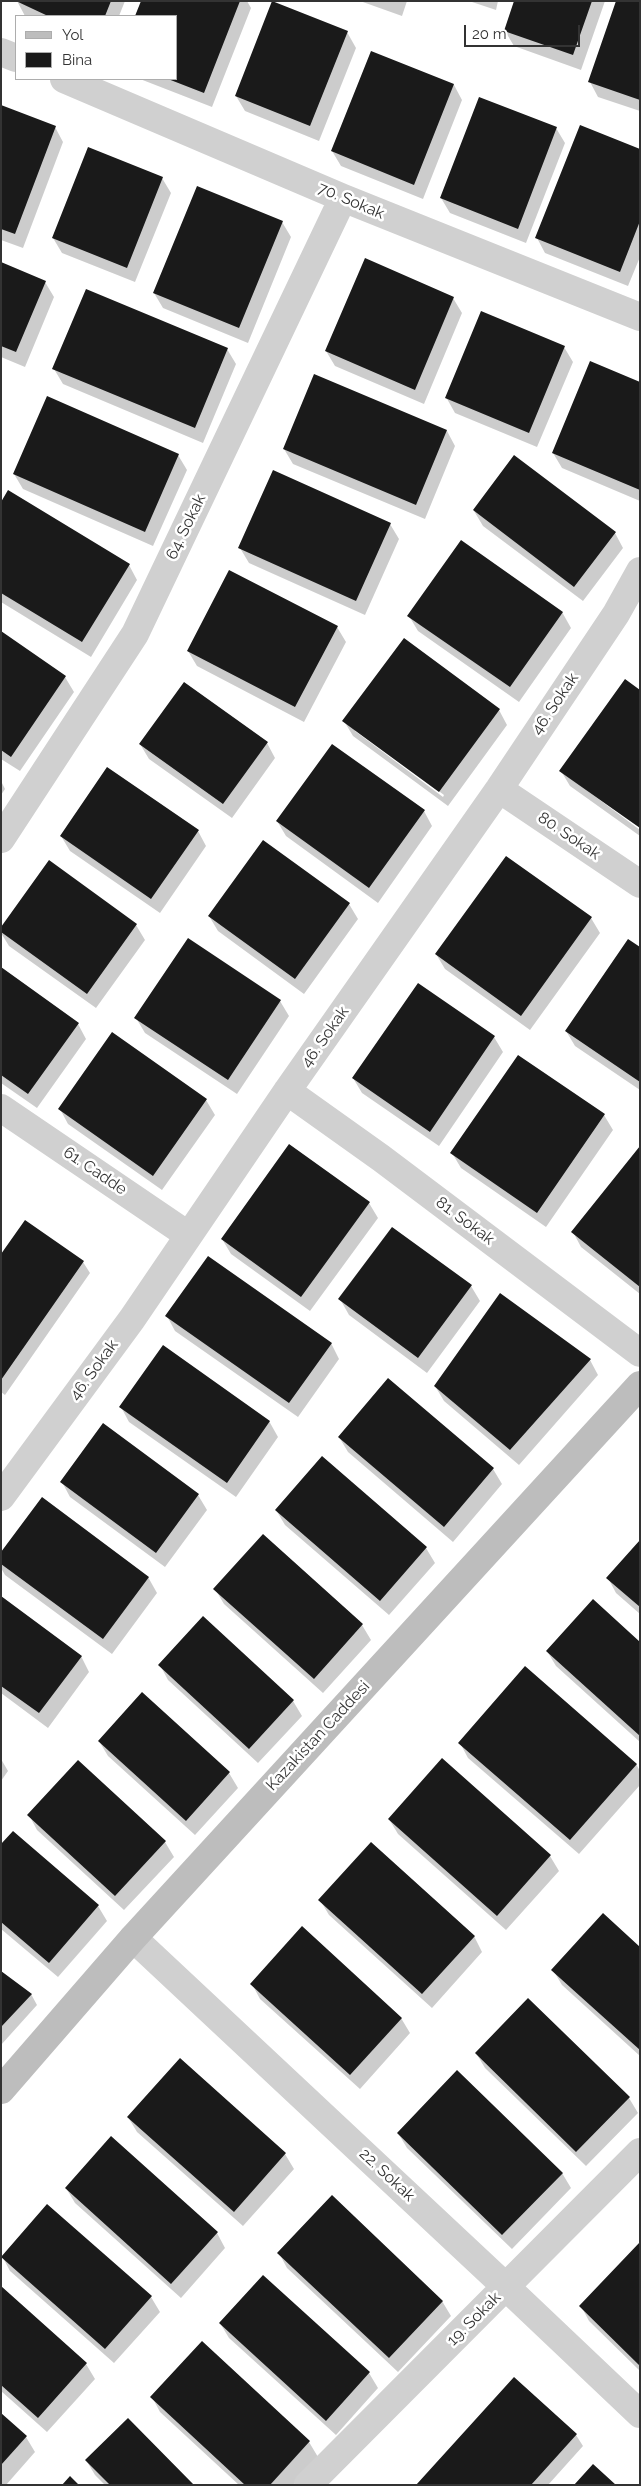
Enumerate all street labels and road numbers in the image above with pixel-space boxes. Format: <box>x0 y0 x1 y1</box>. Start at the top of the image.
street label: 70. Sokak <box>315 178 387 224</box>
street label: 64. Sokak <box>162 491 210 563</box>
street label: 46. Sokak <box>527 669 583 739</box>
street label: 80. Sokak <box>534 808 604 864</box>
street label: 46. Sokak <box>297 1003 353 1071</box>
street label: 61. Cadde <box>60 1143 130 1199</box>
street label: 81. Sokak <box>432 1193 498 1249</box>
street label: 46. Sokak <box>66 1336 122 1404</box>
street label: Kazakistan Caddesi <box>262 1677 374 1795</box>
street label: 22. Sokak <box>355 2145 419 2205</box>
street label: 19. Sokak <box>443 2288 505 2350</box>

